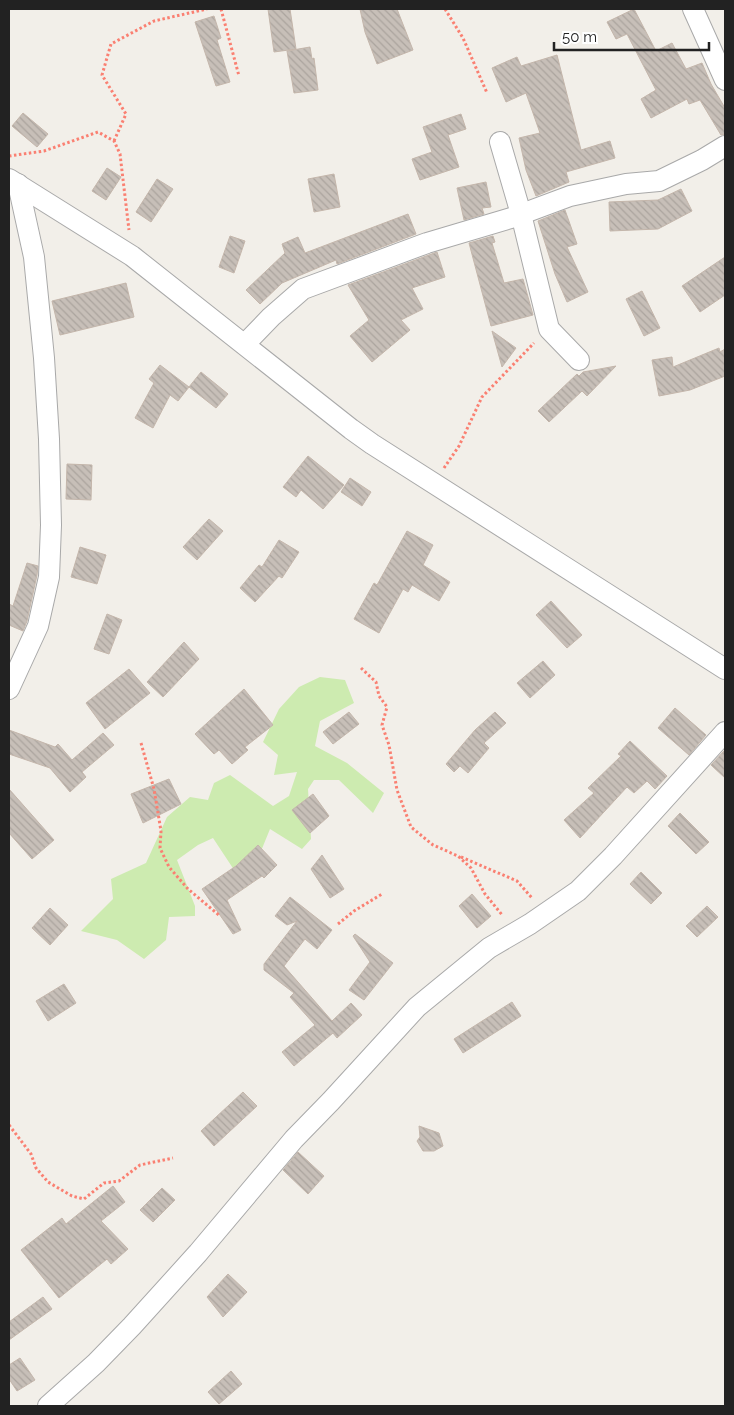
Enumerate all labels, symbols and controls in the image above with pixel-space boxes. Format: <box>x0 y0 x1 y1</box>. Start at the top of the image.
scale bar <box>554 20 709 52</box>
text: 50 m <box>562 28 597 46</box>

